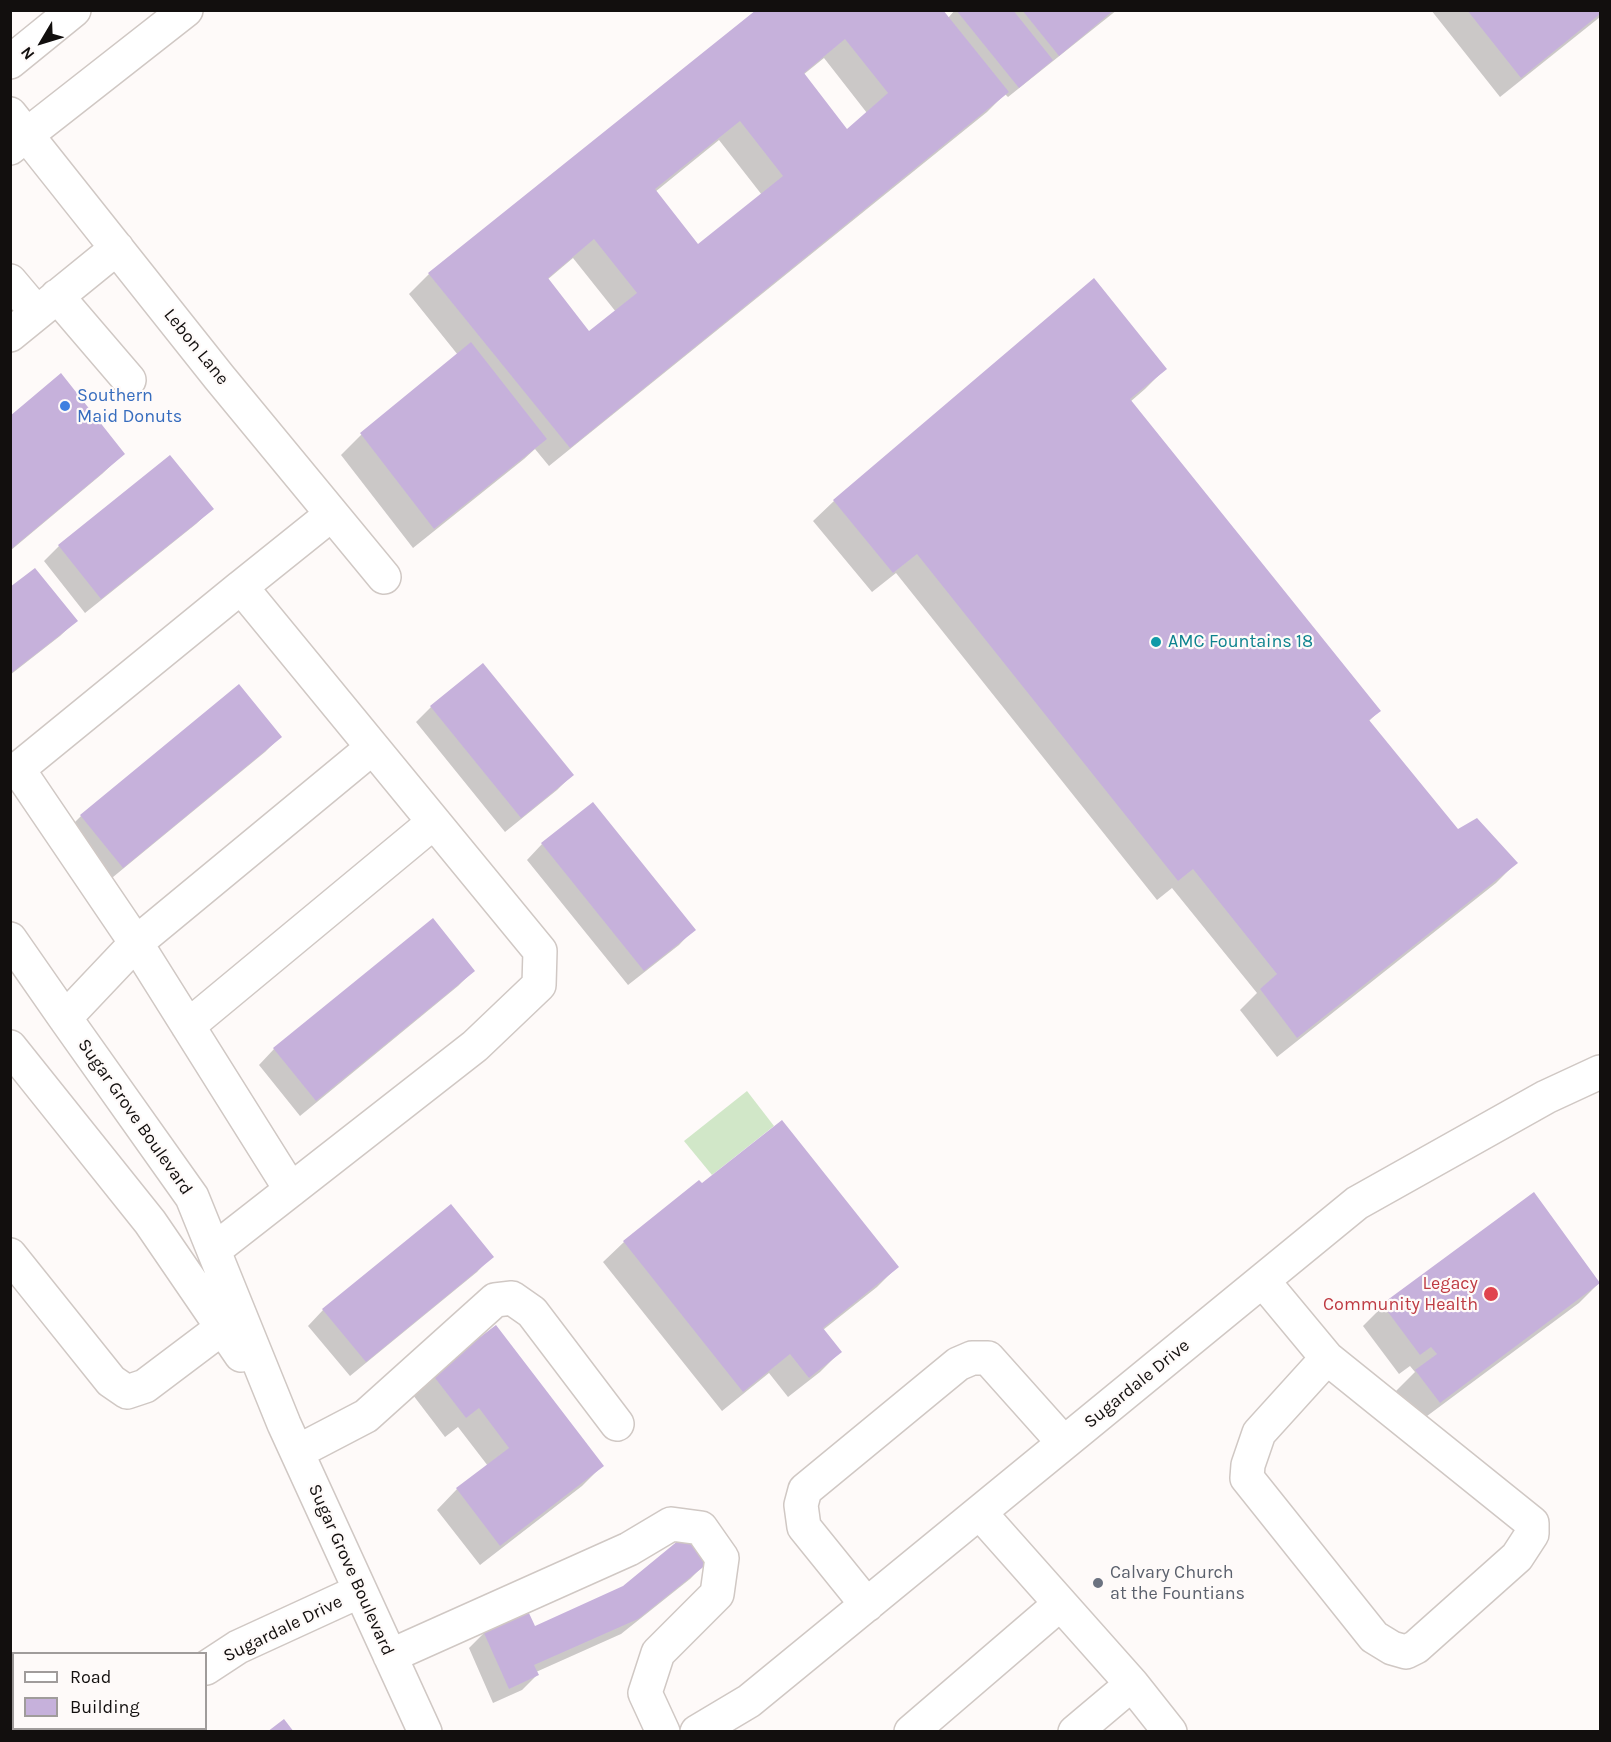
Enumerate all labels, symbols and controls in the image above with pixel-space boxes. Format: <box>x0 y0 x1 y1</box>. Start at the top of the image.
north arrow <box>12 12 72 72</box>
text: N <box>16 43 38 64</box>
street label: Lebon Lane <box>159 305 233 389</box>
place label: Southern Maid Donuts <box>77 385 182 428</box>
marker: Southern Maid Donuts <box>58 399 72 413</box>
place label: AMC Fountains 18 <box>1168 631 1313 653</box>
marker: AMC Fountains 18 <box>1149 635 1163 649</box>
street label: Sugar Grove Boulevard <box>73 1035 197 1199</box>
place label: Legacy Community Health <box>1323 1273 1478 1316</box>
marker: Legacy Community Health <box>1482 1285 1500 1303</box>
street label: Sugardale Drive <box>1080 1335 1194 1433</box>
street label: Sugar Grove Boulevard <box>303 1481 399 1659</box>
place label: Calvary Church at the Fountians <box>1110 1562 1245 1604</box>
marker: Calvary Church at the Fountians <box>1091 1576 1105 1590</box>
street label: Sugardale Drive <box>220 1591 346 1667</box>
legend <box>12 1652 207 1730</box>
text: Road <box>70 1666 111 1688</box>
text: Building <box>70 1696 140 1718</box>

